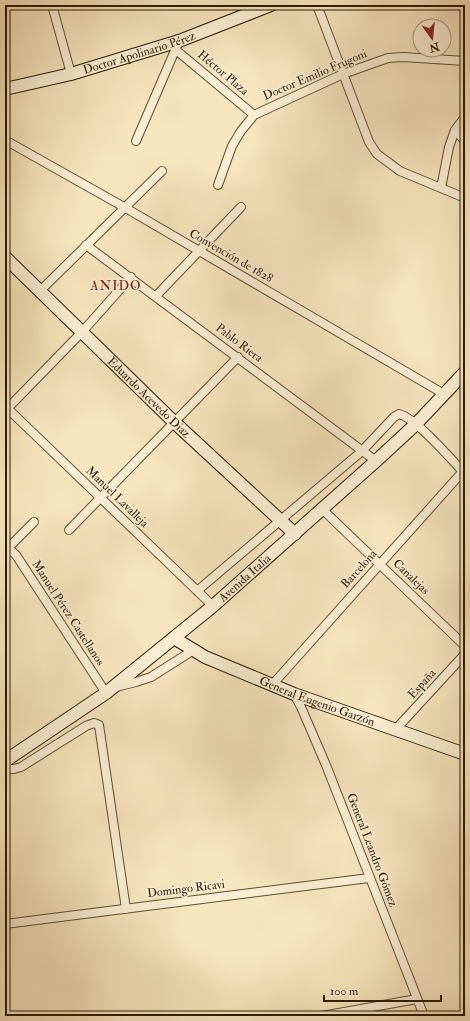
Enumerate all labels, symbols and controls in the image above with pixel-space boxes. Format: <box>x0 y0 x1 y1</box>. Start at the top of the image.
north arrow <box>412 18 452 58</box>
street label: Doctor Apolinario Pérez <box>81 28 198 77</box>
text: N <box>427 39 442 55</box>
street label: Doctor Emilio Frugoni <box>261 46 369 104</box>
street label: Héctor Plaza <box>194 47 252 99</box>
street label: Convención de 1828 <box>186 226 276 286</box>
district label: ANIDO <box>89 278 142 294</box>
street label: Pablo Riera <box>213 320 266 366</box>
street label: Eduardo Acevedo Diaz <box>104 354 194 441</box>
street label: Manuel Lavalleja <box>82 463 152 532</box>
street label: Barcelona <box>338 546 381 591</box>
street label: Avenida Italia <box>215 550 275 606</box>
street label: Canalejas <box>390 556 432 598</box>
street label: Manuel Pérez Castellanos <box>28 557 108 669</box>
street label: España <box>405 665 440 702</box>
street label: General Eugenio Garzón <box>257 673 377 729</box>
street label: General Leandro Gómez <box>343 791 401 909</box>
street label: Domingo Ricavi <box>146 877 226 901</box>
scale bar <box>324 977 441 1003</box>
text: 100 m <box>330 984 359 999</box>

